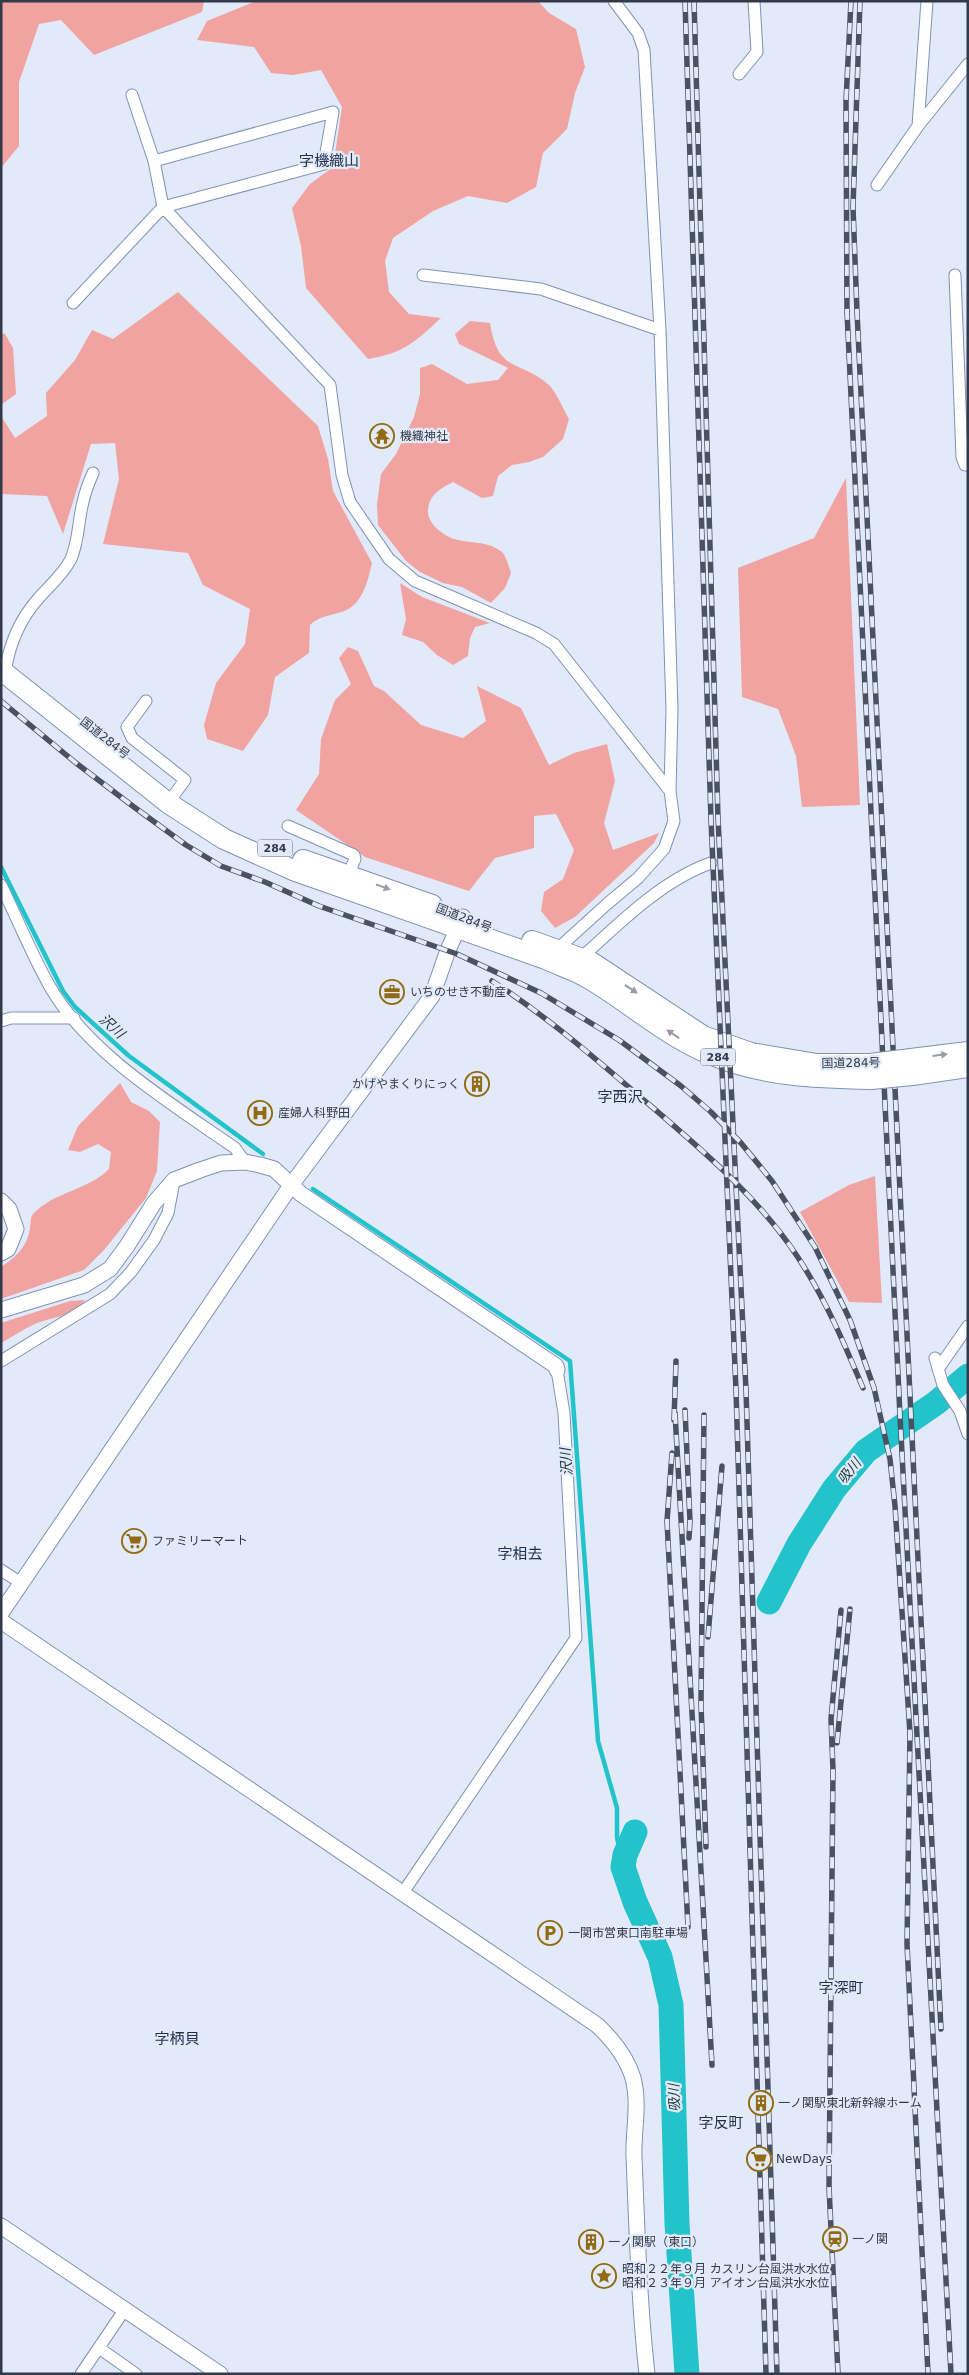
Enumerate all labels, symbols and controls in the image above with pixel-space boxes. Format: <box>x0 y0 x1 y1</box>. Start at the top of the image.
district label: 字機織山 <box>299 152 359 170</box>
temple icon: 機織神社 <box>369 423 395 449</box>
place label: 機織神社 <box>400 429 448 443</box>
street label: 国道284号 <box>77 714 133 762</box>
road number: 284 <box>258 840 292 856</box>
one-way arrow <box>376 883 391 891</box>
street label: 国道284号 <box>434 901 494 935</box>
office icon: いちのせき不動産 <box>379 979 405 1005</box>
one-way arrow <box>625 984 638 994</box>
place label: いちのせき不動産 <box>410 985 506 999</box>
water label: 沢川 <box>96 1011 129 1043</box>
one-way arrow <box>666 1029 679 1039</box>
road number: 284 <box>700 1048 736 1066</box>
one-way arrow <box>932 1051 948 1059</box>
street label: 国道284号 <box>821 1055 881 1071</box>
building icon: かげやまくりにっく <box>464 1071 490 1097</box>
place label: かげやまくりにっく <box>352 1077 460 1091</box>
district label: 字西沢 <box>597 1088 643 1106</box>
hospital icon: 産婦人科野田 <box>247 1100 273 1126</box>
place label: 産婦人科野田 <box>278 1106 350 1120</box>
water label: 沢川 <box>557 1445 575 1477</box>
water label: 吸川 <box>834 1454 865 1487</box>
supermarket icon: ファミリーマート <box>121 1528 147 1554</box>
place label: ファミリーマート <box>152 1534 248 1548</box>
district label: 字相去 <box>497 1545 543 1563</box>
parking icon: 一関市営東口南駐車場 <box>537 1920 563 1946</box>
place label: 一関市営東口南駐車場 <box>568 1926 688 1940</box>
district label: 字深町 <box>818 1979 864 1997</box>
district label: 字柄貝 <box>154 2030 200 2048</box>
water label: 吸川 <box>665 2082 682 2112</box>
building icon: 一ノ関駅東北新幹線ホーム <box>748 2090 774 2116</box>
place label: 一ノ関駅東北新幹線ホーム <box>778 2096 922 2110</box>
district label: 字反町 <box>698 2114 744 2132</box>
supermarket icon: NewDays <box>746 2146 772 2172</box>
place label: NewDays <box>776 2152 832 2166</box>
station icon: 一ノ関 <box>822 2226 848 2252</box>
building icon: 一ノ関駅（東口） <box>578 2229 604 2255</box>
place label: 一ノ関 <box>852 2232 888 2246</box>
place label: 一ノ関駅（東口） <box>608 2235 704 2249</box>
place label: 昭和２２年９月 カスリン台風洪水水位 昭和２３年９月 アイオン台風洪水水位 <box>622 2262 830 2290</box>
place icon: 昭和２２年９月 カスリン台風洪水水位 昭和２３年９月 アイオン台風洪水水位 <box>591 2263 617 2289</box>

